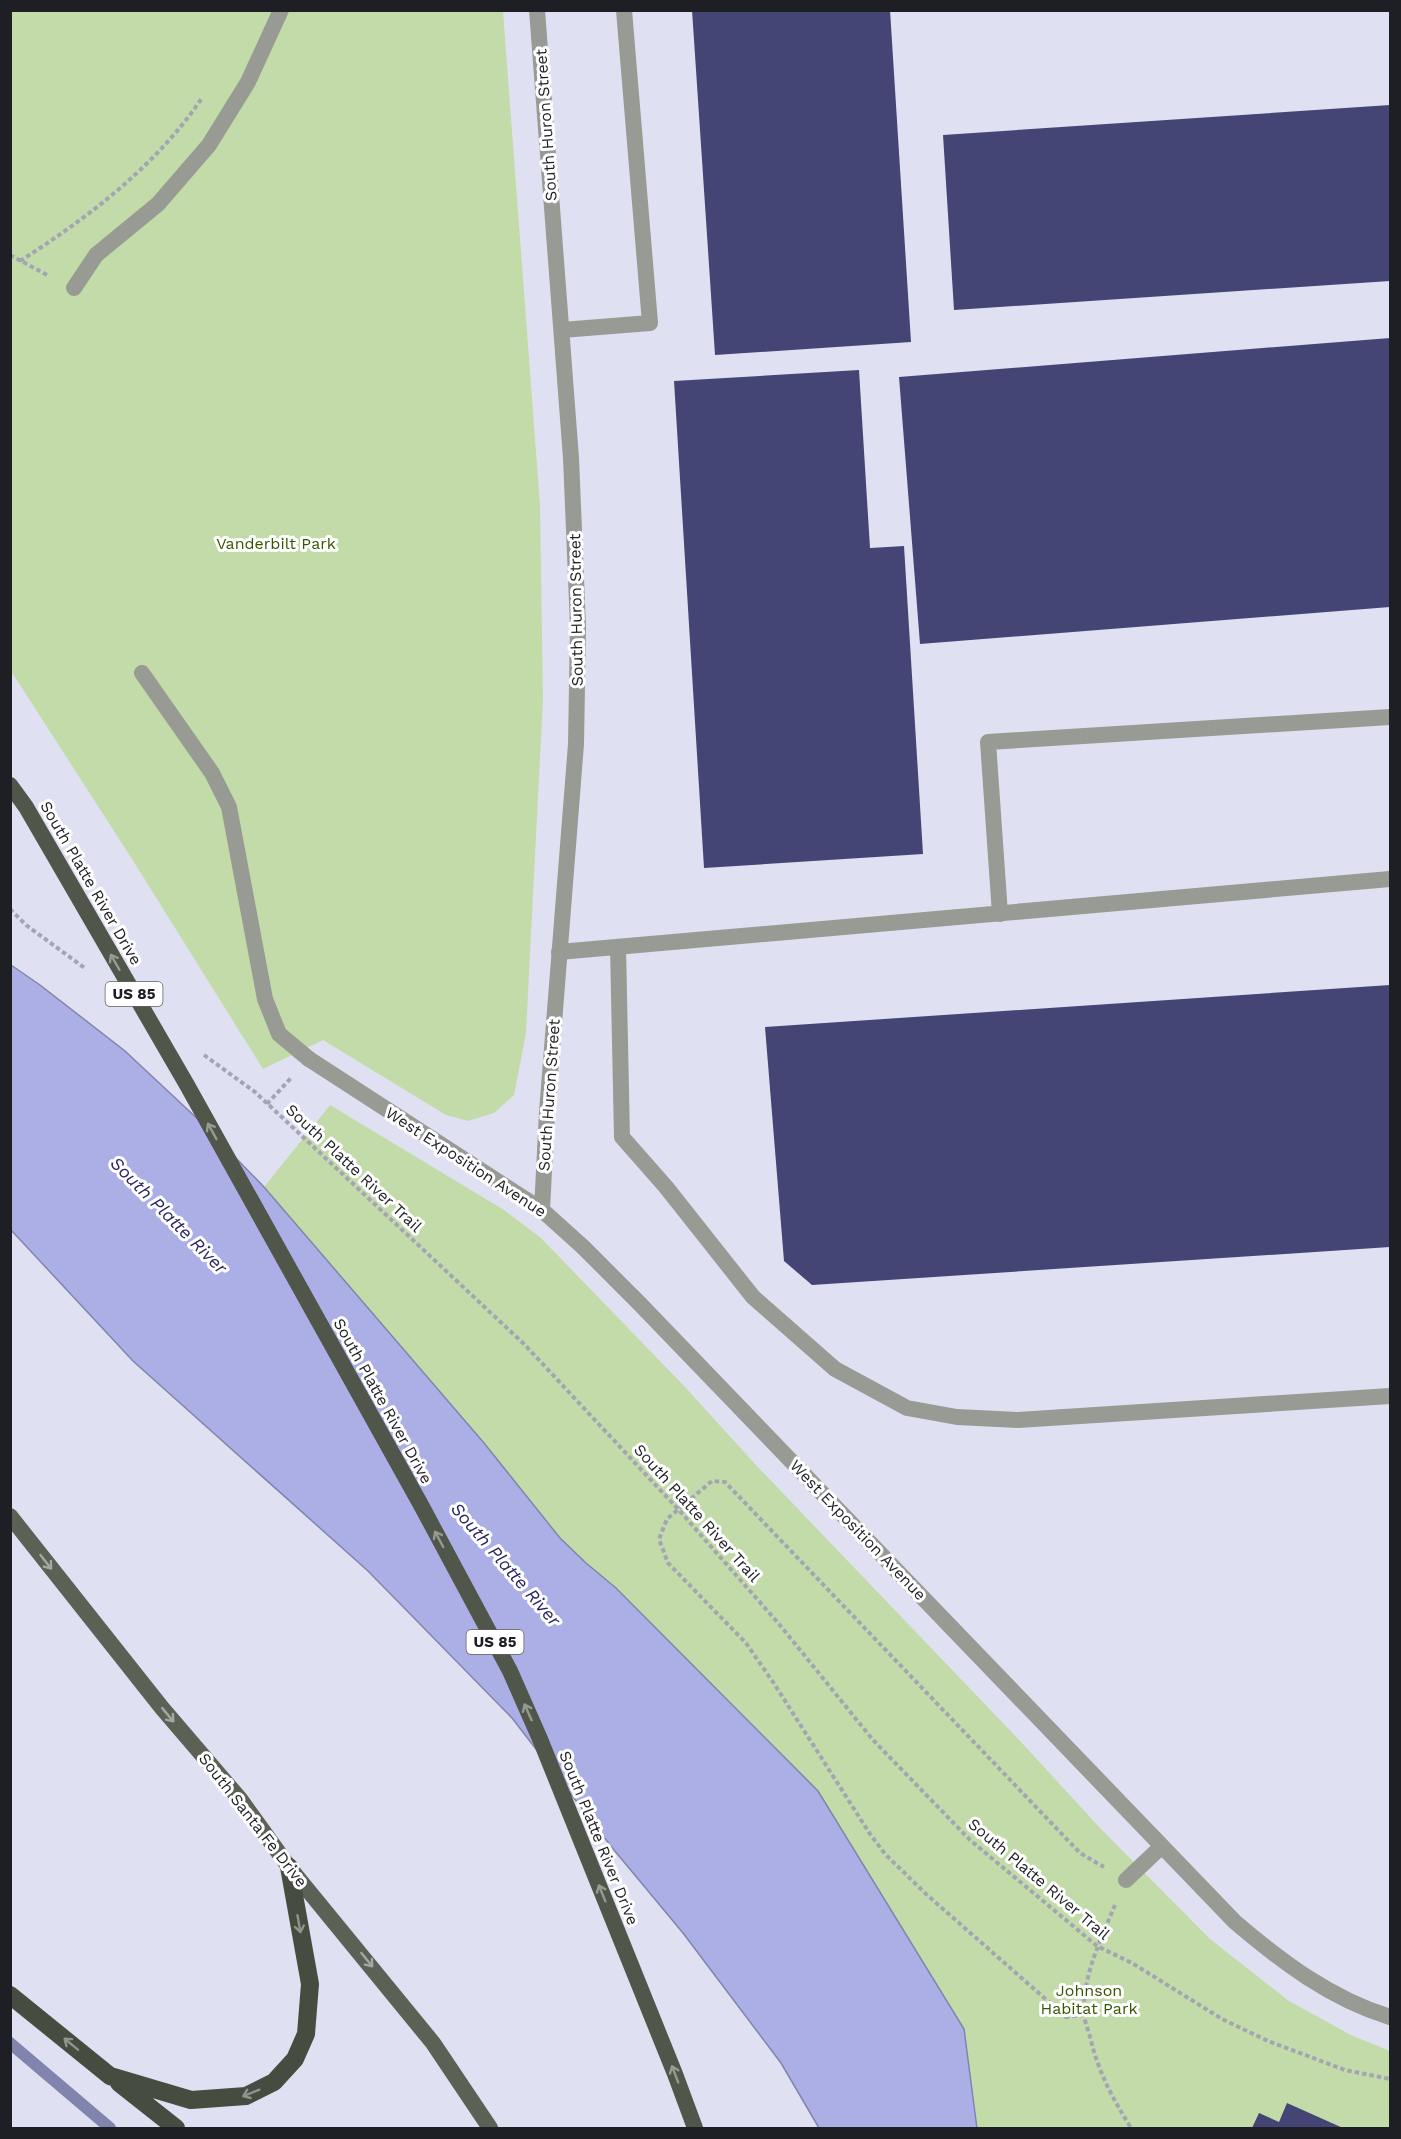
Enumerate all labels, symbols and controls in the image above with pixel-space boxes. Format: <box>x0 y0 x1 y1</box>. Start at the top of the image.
street label: South Huron Street <box>531 48 561 202</box>
street label: South Huron Street <box>565 533 587 686</box>
park label: Vanderbilt Park <box>216 534 336 553</box>
street label: South Platte River Drive <box>36 798 146 968</box>
one-way arrow <box>109 954 121 971</box>
road number: US 85 <box>106 982 162 1006</box>
street label: South Huron Street <box>534 1018 564 1172</box>
street label: South Platte River Trail <box>282 1100 426 1236</box>
street label: West Exposition Avenue <box>382 1103 550 1221</box>
one-way arrow <box>206 1123 218 1140</box>
water label: South Platte River <box>106 1152 232 1278</box>
street label: South Platte River Drive <box>330 1315 436 1487</box>
street label: South Platte River Trail <box>630 1440 764 1586</box>
street label: West Exposition Avenue <box>786 1456 930 1604</box>
water label: South Platte River <box>447 1498 566 1631</box>
one-way arrow <box>433 1531 445 1548</box>
one-way arrow <box>40 1554 53 1570</box>
road number: US 85 <box>466 1630 524 1654</box>
one-way arrow <box>522 1704 534 1722</box>
one-way arrow <box>161 1707 175 1722</box>
street label: South Platte River Drive <box>555 1748 643 1928</box>
street label: South Santa Fe Drive <box>195 1749 311 1891</box>
street label: South Platte River Trail <box>964 1814 1114 1944</box>
one-way arrow <box>596 1884 607 1902</box>
one-way arrow <box>294 1914 305 1934</box>
one-way arrow <box>360 1952 373 1968</box>
park label: Johnson Habitat Park <box>1040 1981 1138 2018</box>
one-way arrow <box>64 2038 80 2051</box>
one-way arrow <box>669 2065 680 2083</box>
one-way arrow <box>242 2088 261 2099</box>

